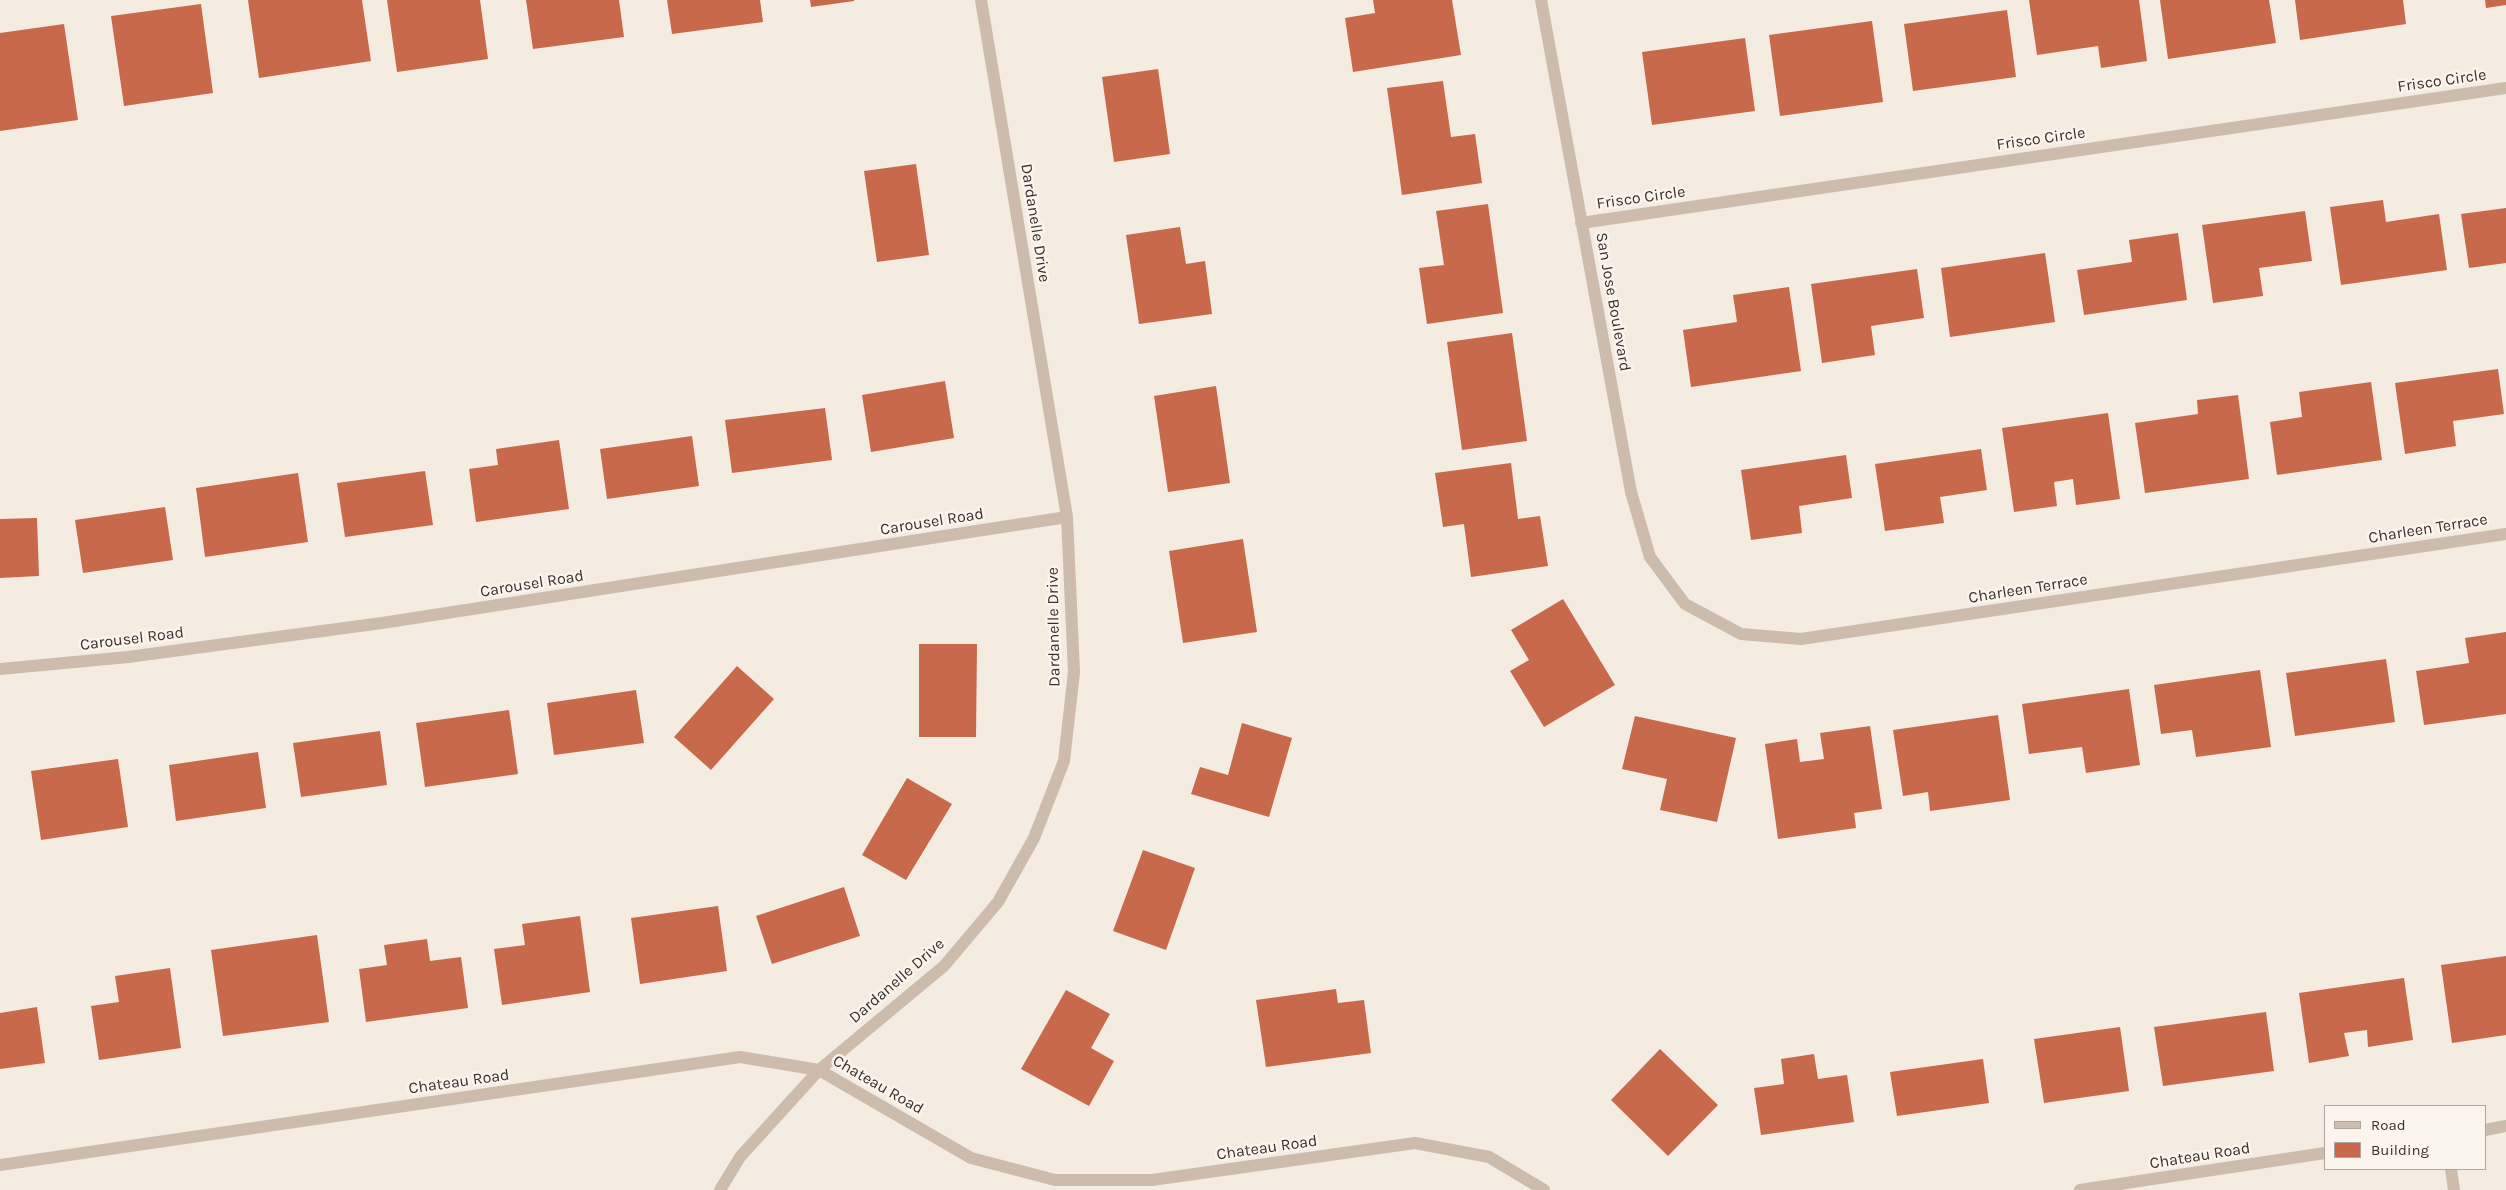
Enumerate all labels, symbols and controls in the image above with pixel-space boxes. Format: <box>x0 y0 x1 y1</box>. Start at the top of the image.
street label: Frisco Circle <box>2396 65 2488 97</box>
street label: Frisco Circle <box>1995 123 2087 155</box>
street label: Dardanelle Drive <box>1016 162 1054 284</box>
street label: Frisco Circle <box>1595 182 1687 214</box>
street label: San Jose Boulevard <box>1591 231 1635 373</box>
street label: Carousel Road <box>879 504 985 540</box>
street label: Charleen Terrace <box>2367 510 2489 548</box>
street label: Carousel Road <box>479 566 585 602</box>
street label: Dardanelle Drive <box>1043 567 1065 687</box>
street label: Charleen Terrace <box>1967 570 2089 608</box>
street label: Carousel Road <box>79 623 185 655</box>
street label: Dardanelle Drive <box>846 935 948 1027</box>
street label: Chateau Road <box>829 1051 927 1119</box>
street label: Chateau Road <box>407 1065 511 1099</box>
legend <box>2324 1105 2486 1170</box>
text: Road <box>2371 1116 2406 1134</box>
street label: Chateau Road <box>1215 1131 1319 1165</box>
street label: Chateau Road <box>2148 1139 2252 1173</box>
text: Building <box>2371 1141 2429 1159</box>

